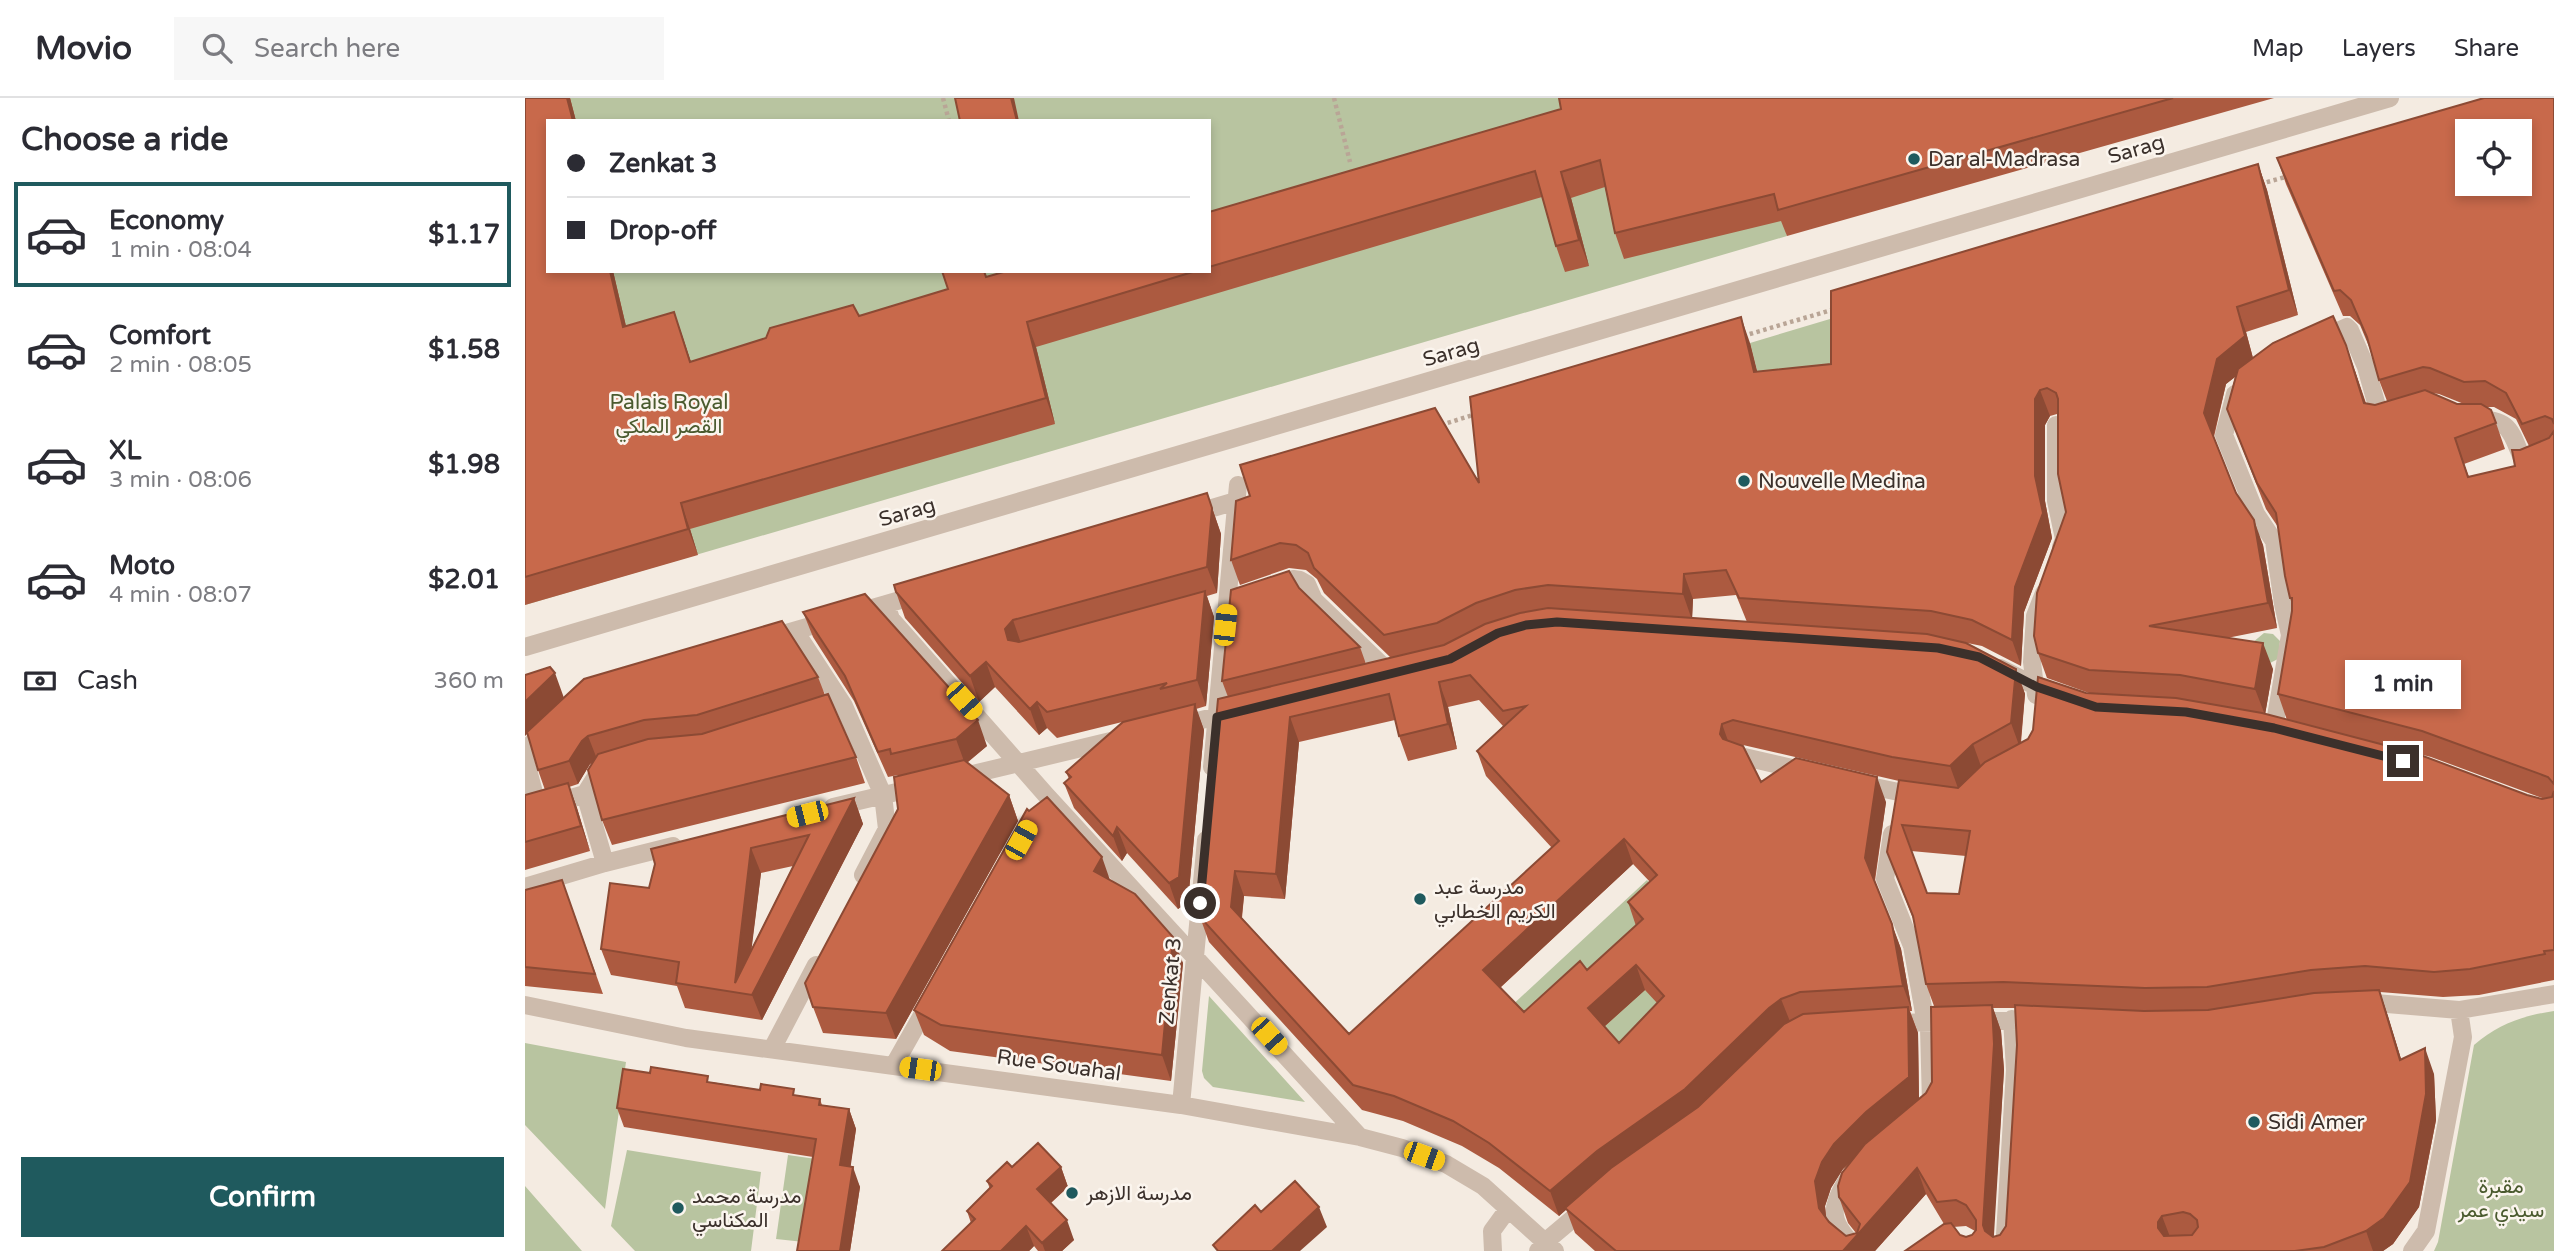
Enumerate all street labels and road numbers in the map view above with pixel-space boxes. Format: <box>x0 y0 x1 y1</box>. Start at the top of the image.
street label: Sarag <box>2105 129 2167 169</box>
street label: Sarag <box>1420 332 1482 372</box>
street label: Sarag <box>876 492 938 532</box>
street label: Zenkat 3 <box>1154 936 1187 1026</box>
street label: Rue Souahal <box>995 1044 1123 1087</box>

